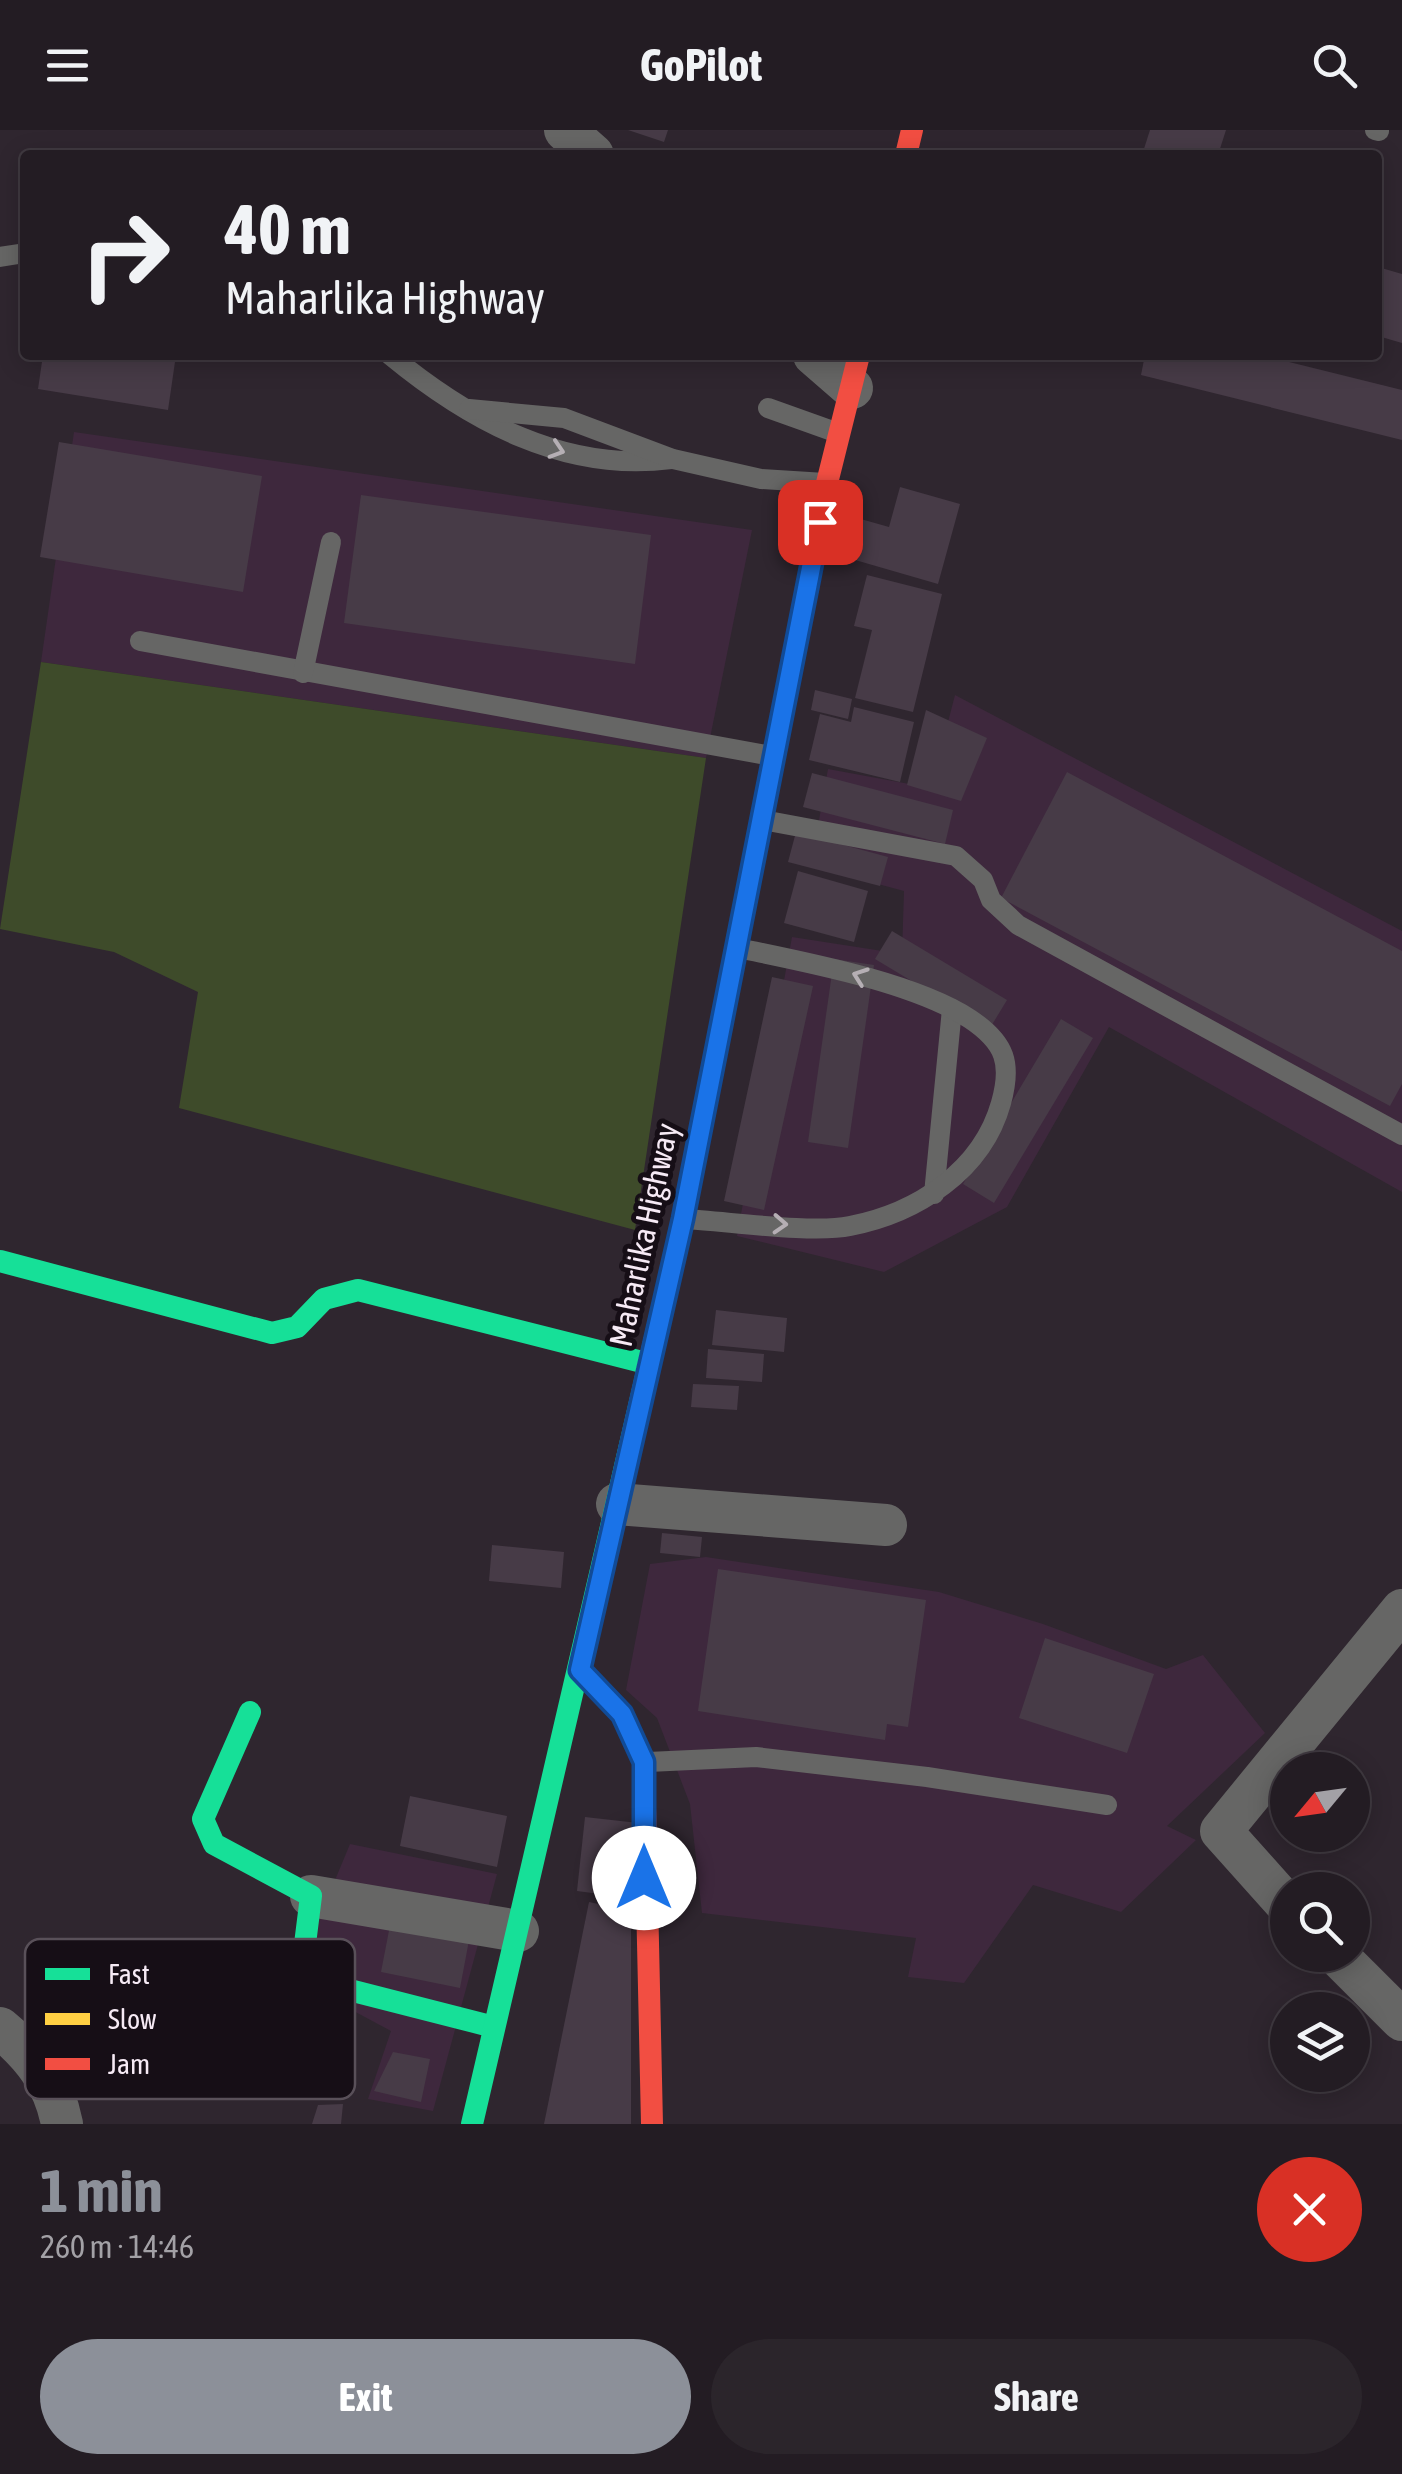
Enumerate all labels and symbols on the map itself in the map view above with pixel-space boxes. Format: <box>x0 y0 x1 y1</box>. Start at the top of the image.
one-way arrow <box>547 439 564 459</box>
pin <box>778 480 863 565</box>
one-way arrow <box>852 968 869 988</box>
street label: Maharlika Highway <box>602 1120 685 1350</box>
one-way arrow <box>773 1213 789 1234</box>
north arrow <box>1270 1752 1370 1852</box>
position arrow <box>592 1826 696 1930</box>
legend <box>25 1939 355 2099</box>
text: Fast <box>108 1958 150 1990</box>
text: Slow <box>108 2003 157 2035</box>
text: Jam <box>108 2048 150 2080</box>

